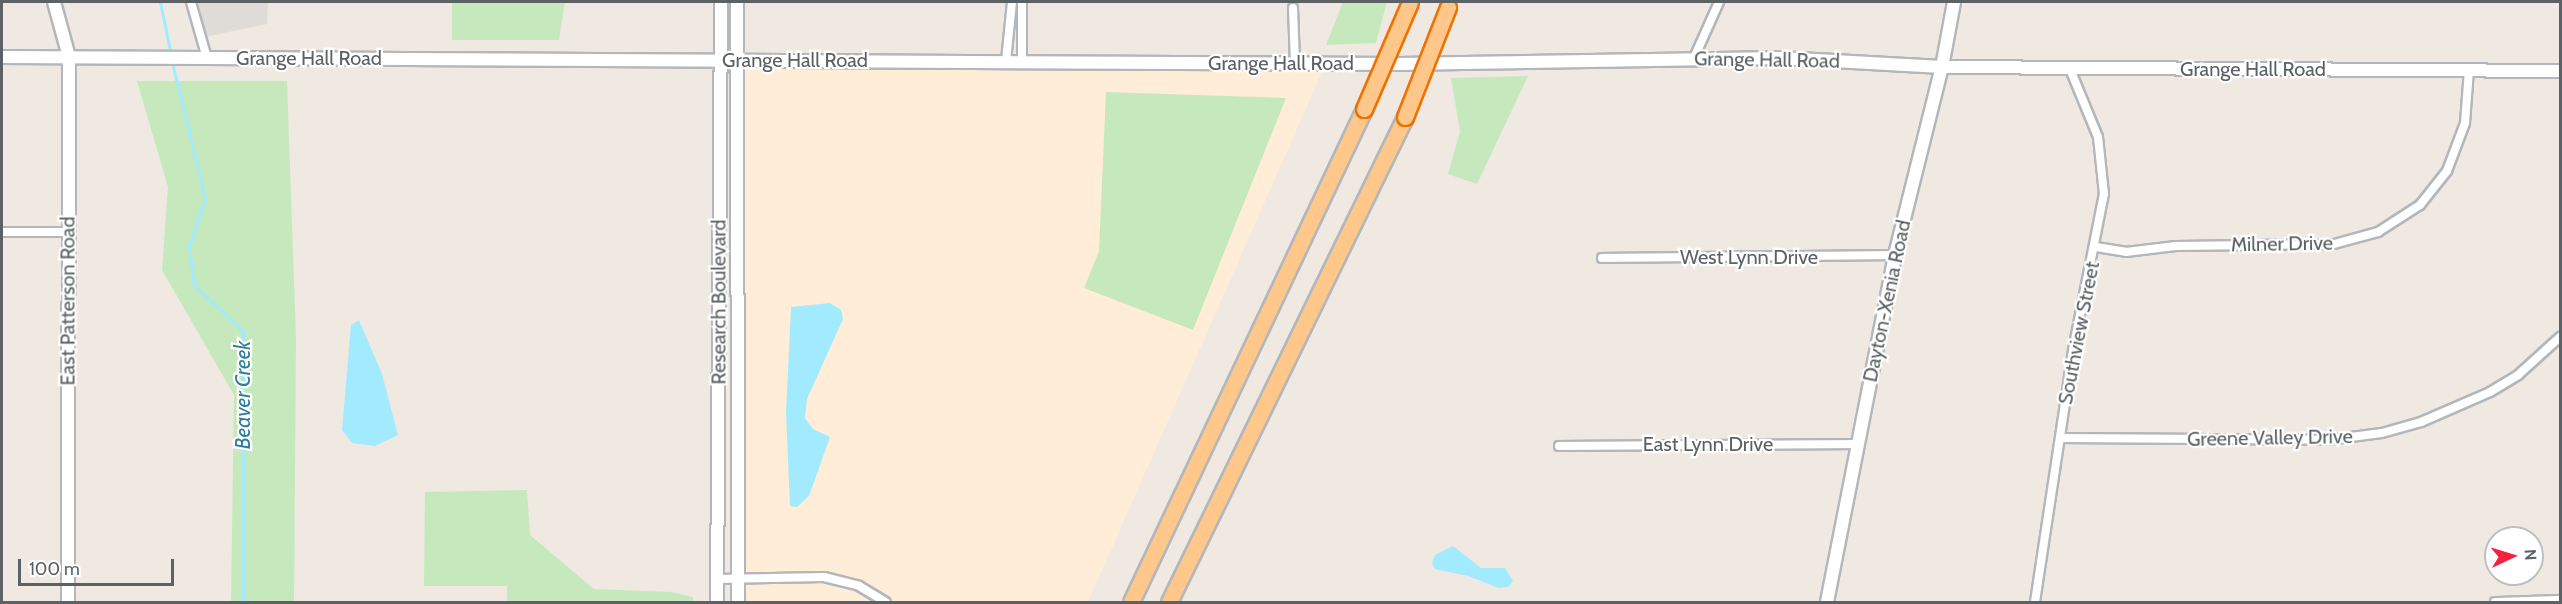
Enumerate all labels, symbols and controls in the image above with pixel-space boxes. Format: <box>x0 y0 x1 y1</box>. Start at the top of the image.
street label: Grange Hall Road <box>236 46 382 70</box>
street label: Grange Hall Road <box>1694 47 1840 73</box>
street label: Grange Hall Road <box>722 48 868 72</box>
street label: Grange Hall Road <box>1208 51 1354 75</box>
street label: Grange Hall Road <box>2180 57 2326 81</box>
street label: East Patterson Road <box>56 216 80 386</box>
street label: Dayton-Xenia Road <box>1858 218 1916 384</box>
street label: Research Boulevard <box>707 219 731 385</box>
street label: Milner Drive <box>2231 231 2333 257</box>
street label: West Lynn Drive <box>1680 245 1818 269</box>
street label: Southview Street <box>2053 259 2105 407</box>
water label: Beaver Creek <box>230 341 256 449</box>
street label: Greene Valley Drive <box>2187 425 2353 451</box>
street label: East Lynn Drive <box>1643 432 1773 456</box>
north arrow <box>2484 526 2544 586</box>
scale bar <box>21 547 177 585</box>
text: N <box>2521 549 2540 561</box>
text: 100 m <box>29 558 80 580</box>

